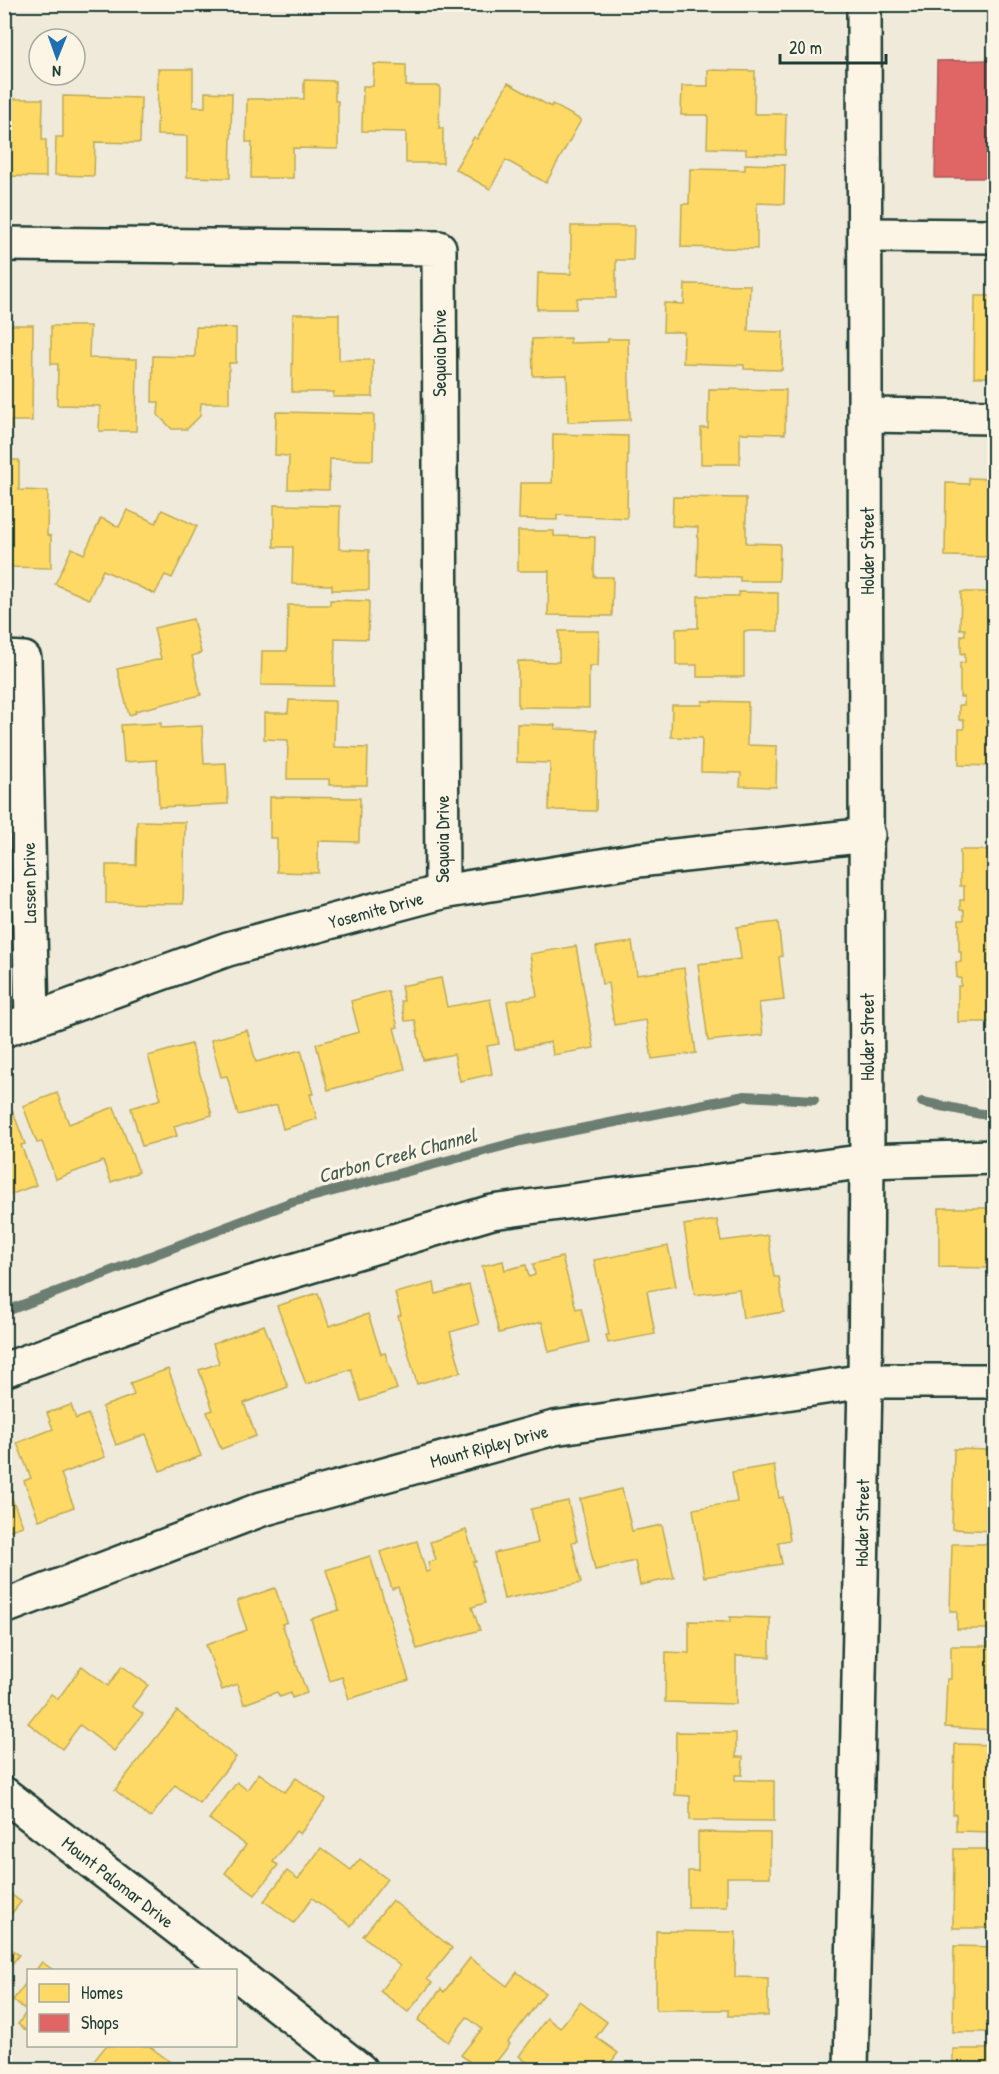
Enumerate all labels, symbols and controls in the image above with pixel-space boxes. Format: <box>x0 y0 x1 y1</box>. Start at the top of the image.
north arrow <box>27 27 87 87</box>
scale bar <box>780 27 886 65</box>
text: 20 m <box>789 35 822 60</box>
text: N <box>52 61 61 83</box>
street label: Sequoia Drive <box>427 309 452 397</box>
street label: Holder Street <box>855 506 880 595</box>
street label: Sequoia Drive <box>430 795 455 883</box>
street label: Lassen Drive <box>16 842 42 924</box>
street label: Yosemite Drive <box>326 885 426 935</box>
street label: Holder Street <box>855 992 880 1081</box>
water label: Carbon Creek Channel <box>315 1120 481 1189</box>
street label: Mount Ripley Drive <box>427 1418 551 1474</box>
street label: Holder Street <box>849 1478 875 1567</box>
street label: Mount Palomar Drive <box>57 1830 179 1934</box>
legend <box>27 1969 237 2047</box>
text: Homes <box>81 1980 123 2005</box>
text: Shops <box>81 2010 119 2035</box>

